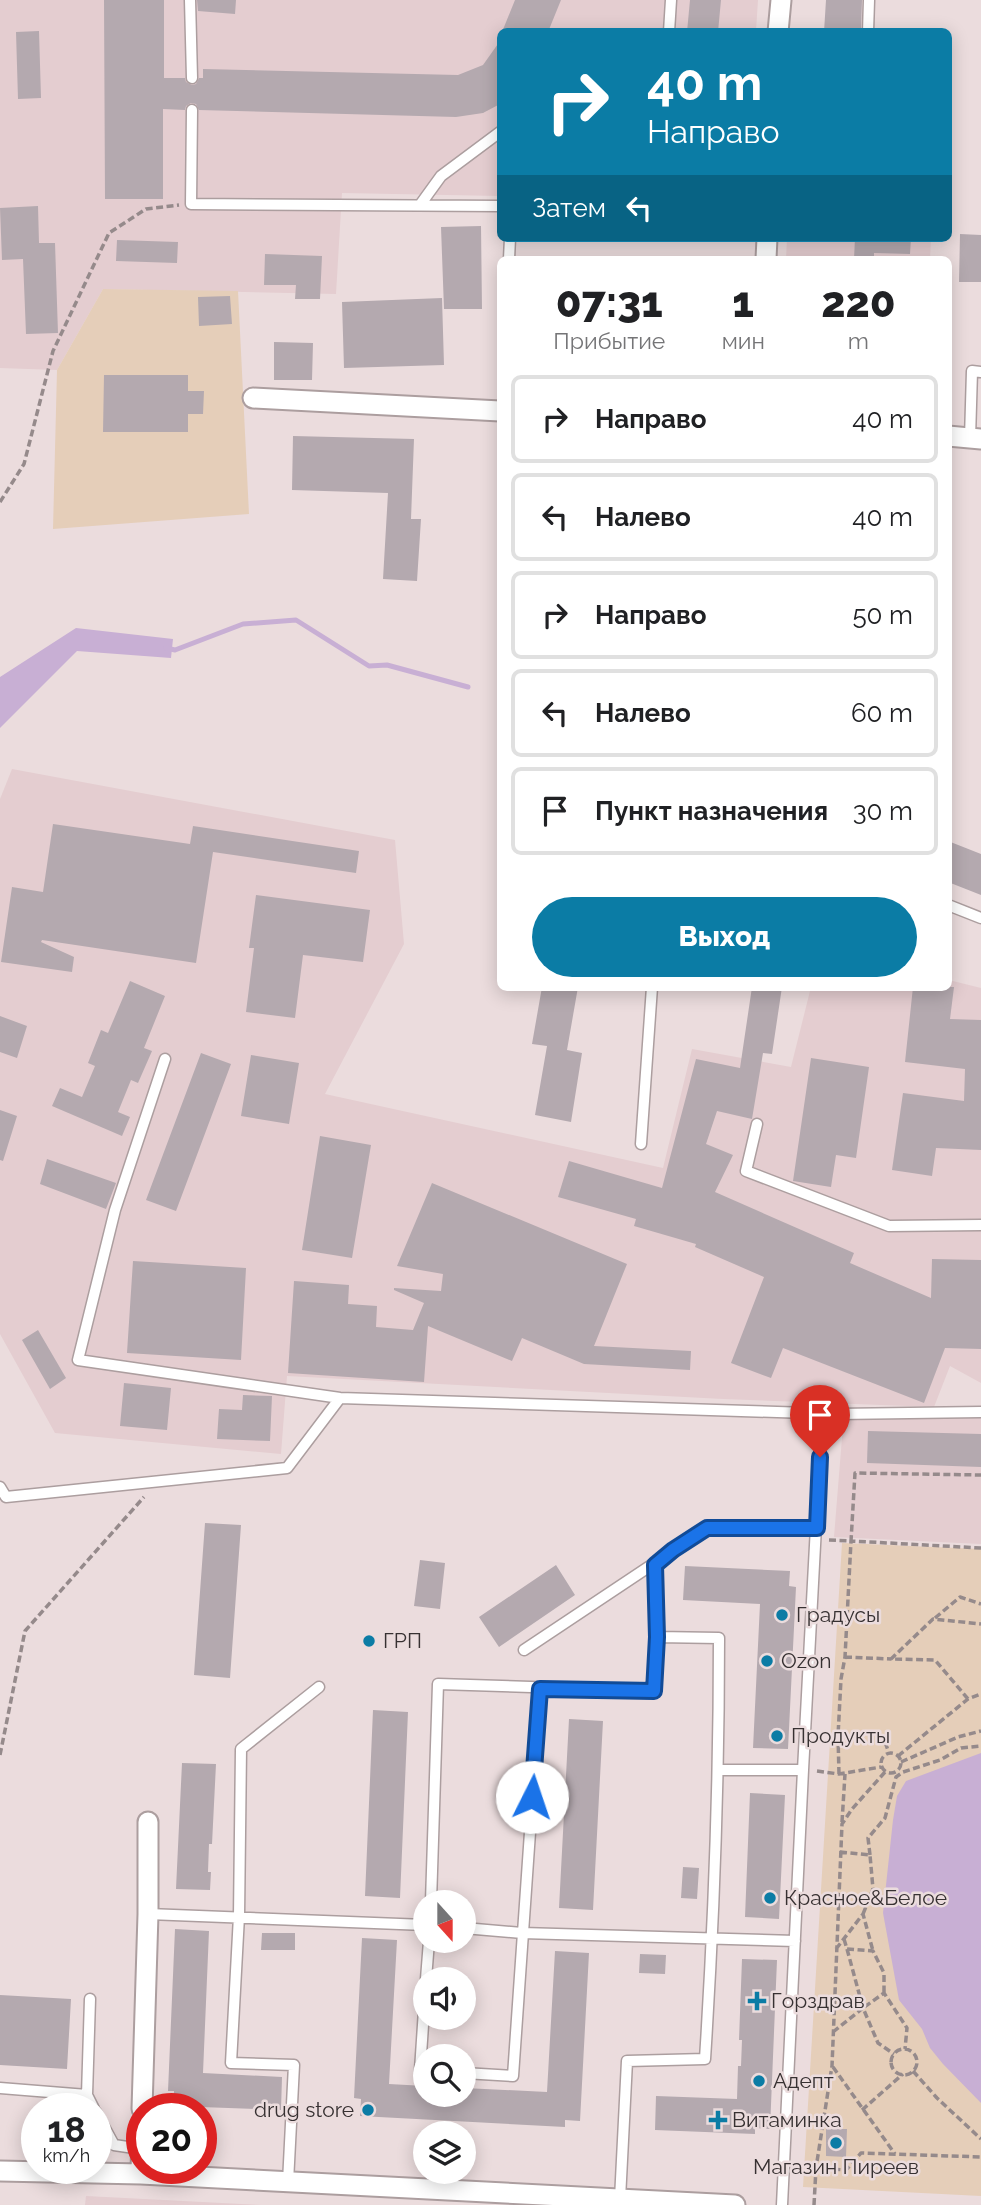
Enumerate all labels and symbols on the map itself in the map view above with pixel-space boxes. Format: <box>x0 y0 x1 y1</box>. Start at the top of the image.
pin <box>790 1385 850 1457</box>
place label: Градусы <box>796 1602 880 1627</box>
marker: Градусы <box>774 1607 790 1623</box>
place label: ГРП <box>383 1628 422 1653</box>
marker: ГРП <box>361 1633 377 1649</box>
place label: Ozon <box>781 1648 832 1673</box>
marker: Ozon <box>759 1653 775 1669</box>
place label: Продукты <box>791 1723 890 1748</box>
marker: Продукты <box>769 1728 785 1744</box>
position arrow <box>495 1760 569 1834</box>
place label: Красное&Белое <box>784 1885 947 1910</box>
north arrow <box>413 1890 476 1953</box>
marker: Красное&Белое <box>762 1890 778 1906</box>
place label: Горздрав <box>771 1988 865 2013</box>
marker: Горздрав <box>749 1993 765 2009</box>
place label: Адепт <box>773 2068 834 2093</box>
marker: Адепт <box>751 2073 767 2089</box>
speed limit sign: 20 <box>126 2093 217 2184</box>
place label: drug store <box>254 2097 354 2122</box>
marker: drug store <box>360 2102 376 2118</box>
place label: Витаминка <box>732 2107 842 2132</box>
marker: Витаминка <box>710 2112 726 2128</box>
marker: Магазин Пиреев <box>828 2135 844 2151</box>
place label: Магазин Пиреев <box>753 2154 919 2179</box>

